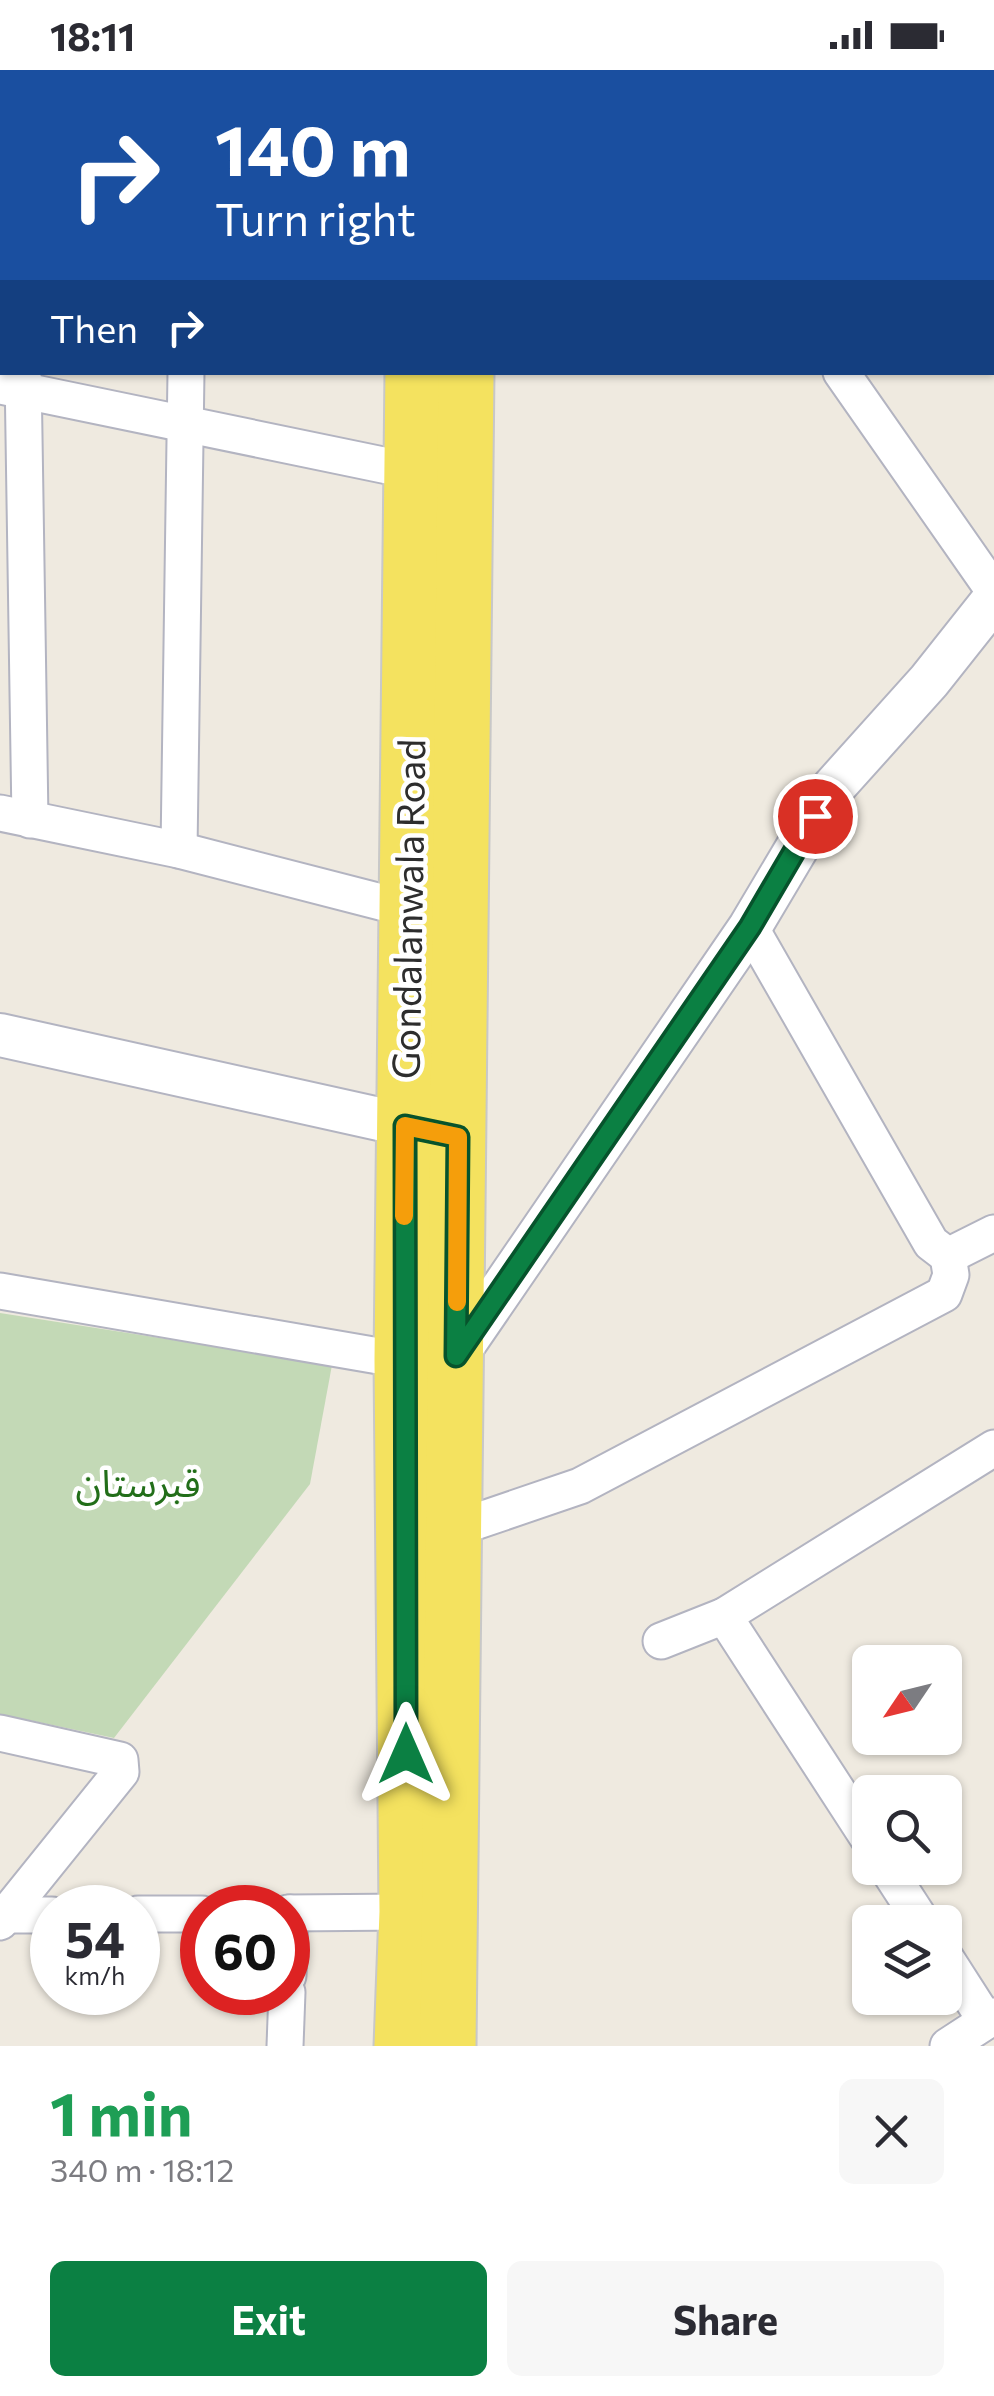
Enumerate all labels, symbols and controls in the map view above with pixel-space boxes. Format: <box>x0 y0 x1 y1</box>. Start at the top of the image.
text: 18:11 <box>50 12 135 59</box>
text: 140 m <box>215 105 411 190</box>
icon: right <box>50 110 180 240</box>
text: Turn right <box>215 190 416 245</box>
icon: right <box>158 300 213 355</box>
text: Then <box>50 304 138 351</box>
street label: Gondalanwala Road <box>381 738 433 1080</box>
pin <box>773 774 858 859</box>
icon: arrive <box>788 789 843 844</box>
park label: قبرستان <box>76 1458 200 1506</box>
north arrow <box>852 1645 962 1755</box>
map controls <box>852 1645 962 2015</box>
position arrow <box>354 1702 458 1806</box>
button: search <box>852 1775 962 1885</box>
speed limit sign: 60 <box>180 1885 310 2015</box>
button: layers <box>852 1905 962 2015</box>
text: 54 <box>65 1907 125 1968</box>
text: km/h <box>65 1960 125 1990</box>
text: 1 min <box>50 2075 192 2148</box>
button: close <box>839 2079 944 2184</box>
text: 340 m · 18:12 <box>50 2149 234 2189</box>
button: Exit <box>50 2261 487 2376</box>
button: Share <box>507 2261 944 2376</box>

